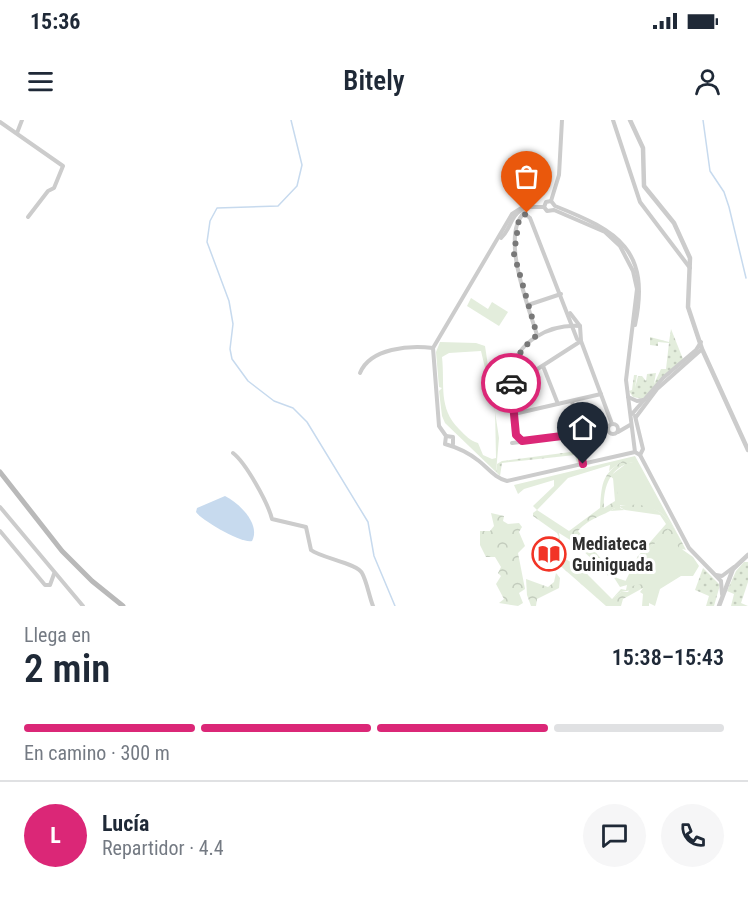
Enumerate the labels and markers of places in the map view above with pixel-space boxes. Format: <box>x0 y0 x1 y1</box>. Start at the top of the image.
pin <box>501 151 552 213</box>
pin <box>557 402 608 464</box>
place label: Mediateca Guiniguada <box>572 533 653 575</box>
library icon: Mediateca Guiniguada <box>531 536 567 572</box>

